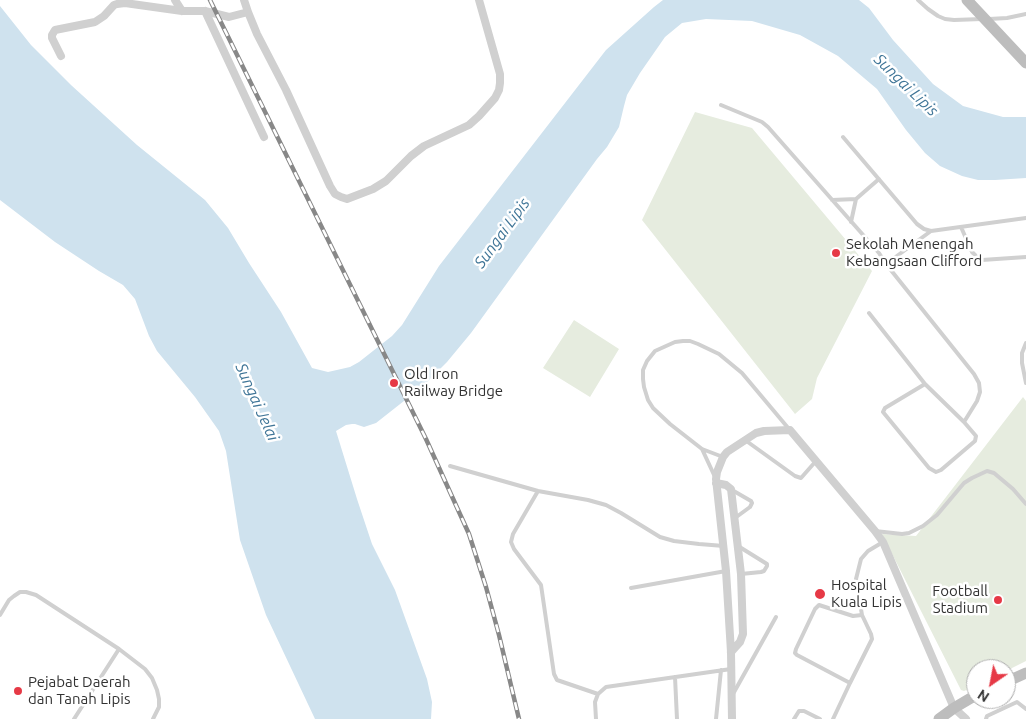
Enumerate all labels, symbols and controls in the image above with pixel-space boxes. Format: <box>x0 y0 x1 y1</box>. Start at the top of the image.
water label: Sungai Lipis <box>870 50 942 120</box>
water label: Sungai Lipis <box>470 194 534 272</box>
place label: Sekolah Menengah Kebangsaan Clifford <box>846 235 982 270</box>
marker: Sekolah Menengah Kebangsaan Clifford <box>830 247 842 259</box>
water label: Sungai Jelai <box>231 360 283 444</box>
place label: Old Iron Railway Bridge <box>404 365 503 400</box>
marker: Old Iron Railway Bridge <box>388 377 400 389</box>
place label: Hospital Kuala Lipis <box>831 576 902 611</box>
place label: Football Stadium <box>932 582 988 617</box>
marker: Hospital Kuala Lipis <box>813 587 827 601</box>
marker: Football Stadium <box>992 594 1004 606</box>
north arrow <box>966 659 1016 709</box>
place label: Pejabat Daerah dan Tanah Lipis <box>28 673 131 708</box>
marker: Pejabat Daerah dan Tanah Lipis <box>12 685 24 697</box>
text: N <box>975 686 992 705</box>

